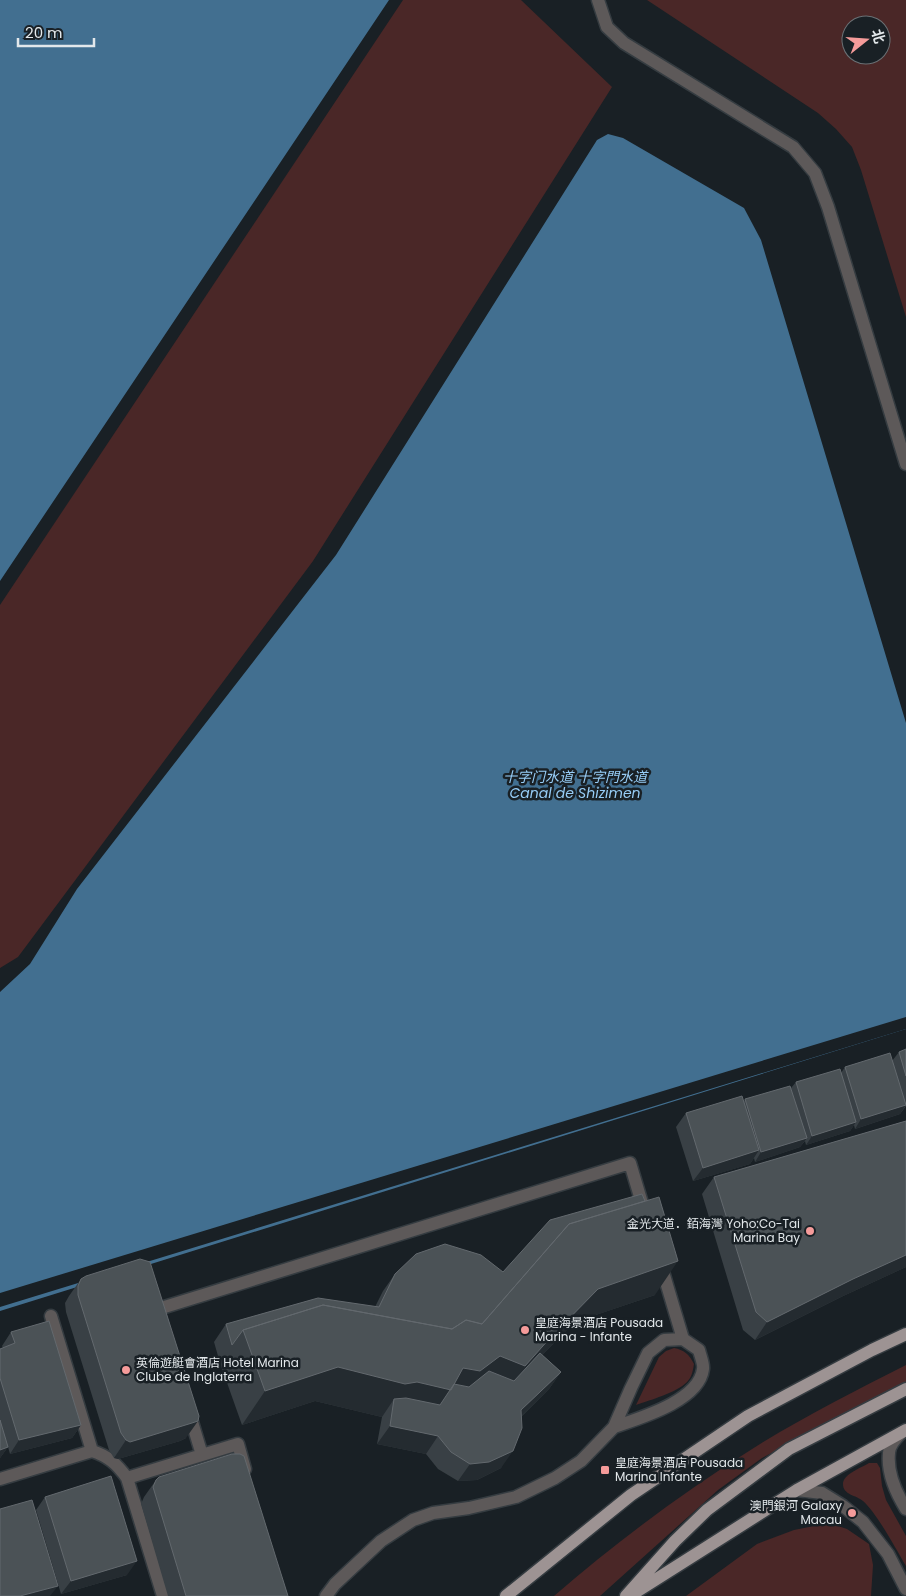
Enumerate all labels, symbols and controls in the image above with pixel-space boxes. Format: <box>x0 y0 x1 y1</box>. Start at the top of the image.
scale bar <box>18 15 94 47</box>
north arrow <box>841 15 891 65</box>
text: 20 m <box>25 22 63 43</box>
text: 北 <box>867 27 890 46</box>
water label: 十字门水道 十字門水道 Canal de Shizimen <box>503 767 649 803</box>
place label: 金光大道．銆海灣 Yoho:Co-Tai Marina Bay <box>627 1215 800 1246</box>
marker: 金光大道．銆海灣 Yoho:Co-Tai Marina Bay <box>804 1225 816 1237</box>
place label: 皇庭海景酒店 Pousada Marina - Infante <box>535 1314 663 1345</box>
marker: 皇庭海景酒店 Pousada Marina - Infante <box>519 1324 531 1336</box>
place label: 英倫遊艇會酒店 Hotel Marina Clube de Inglaterra <box>136 1354 299 1385</box>
marker: 英倫遊艇會酒店 Hotel Marina Clube de Inglaterra <box>120 1364 132 1376</box>
place label: 皇庭海景酒店 Pousada Marina Infante <box>615 1454 743 1485</box>
marker: 皇庭海景酒店 Pousada Marina Infante <box>599 1464 611 1476</box>
place label: 澳門銀河 Galaxy Macau <box>750 1497 842 1528</box>
marker: 澳門銀河 Galaxy Macau <box>846 1507 858 1519</box>

